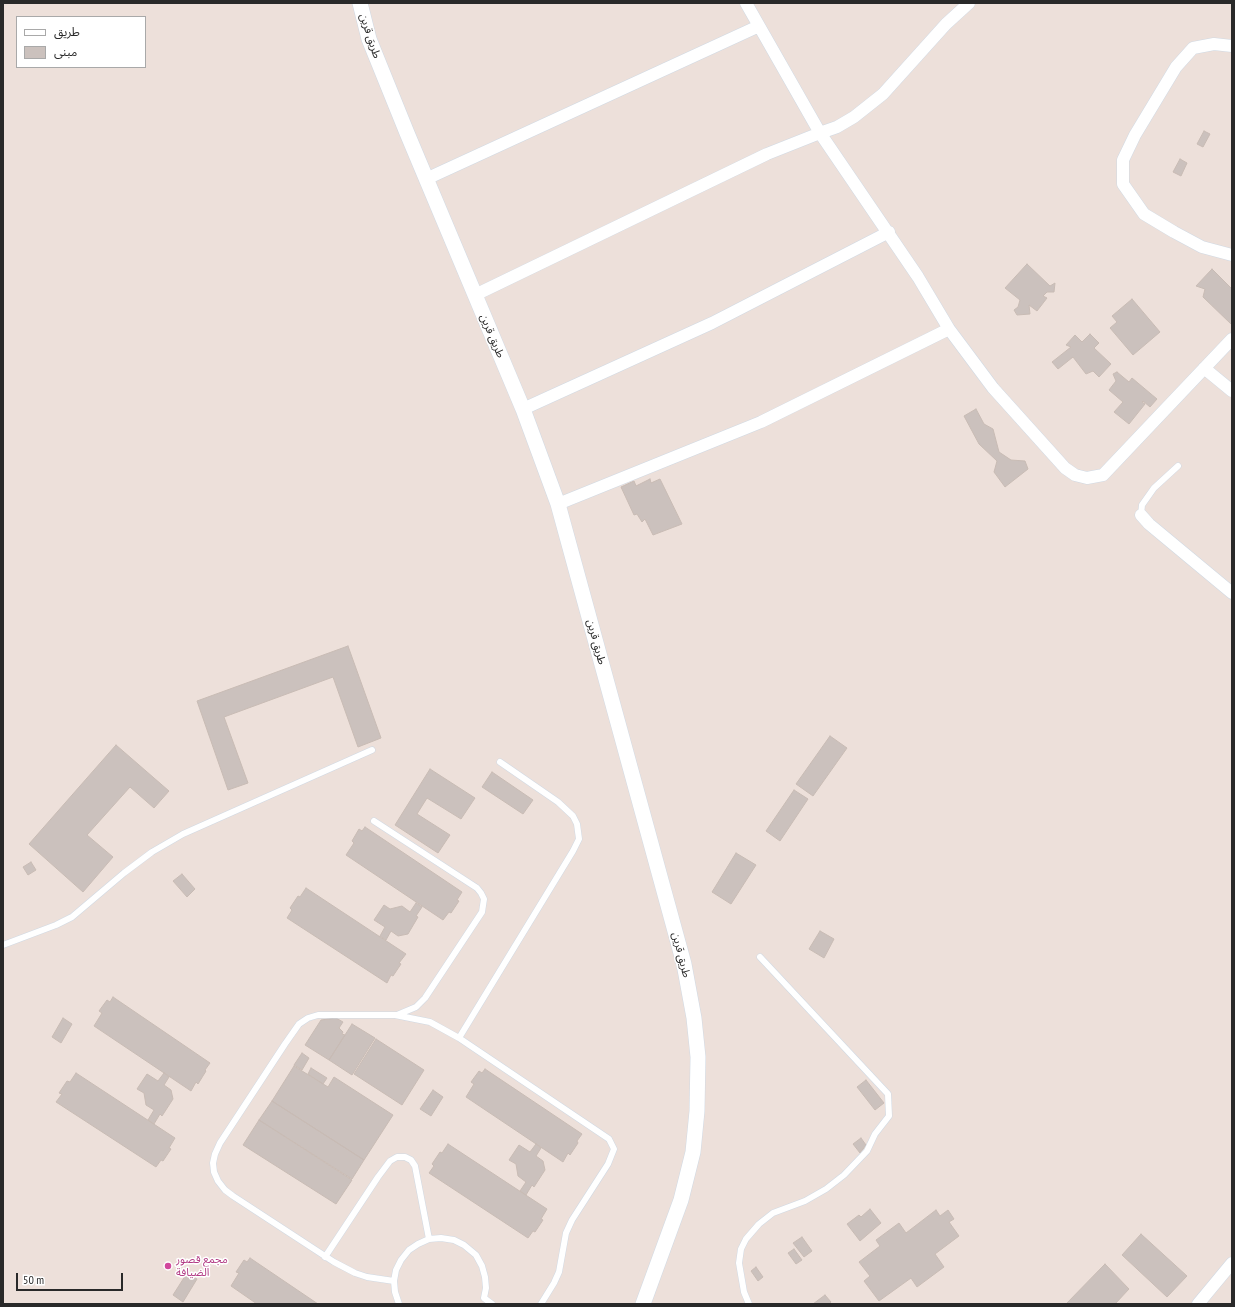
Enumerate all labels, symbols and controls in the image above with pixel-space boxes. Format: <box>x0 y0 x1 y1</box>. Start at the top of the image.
street label: طريق قرين <box>357 12 383 60</box>
legend <box>16 16 146 68</box>
text: طريق <box>54 24 80 39</box>
text: مبنى <box>54 44 77 59</box>
street label: طريق قرين <box>477 312 507 360</box>
street label: طريق قرين <box>584 618 608 666</box>
street label: طريق قرين <box>669 931 693 979</box>
place label: مجمع قصور الضيافة <box>176 1253 228 1279</box>
marker: مجمع قصور الضيافة <box>163 1261 173 1271</box>
scale bar <box>18 1265 125 1291</box>
text: 50 m <box>23 1272 44 1287</box>

